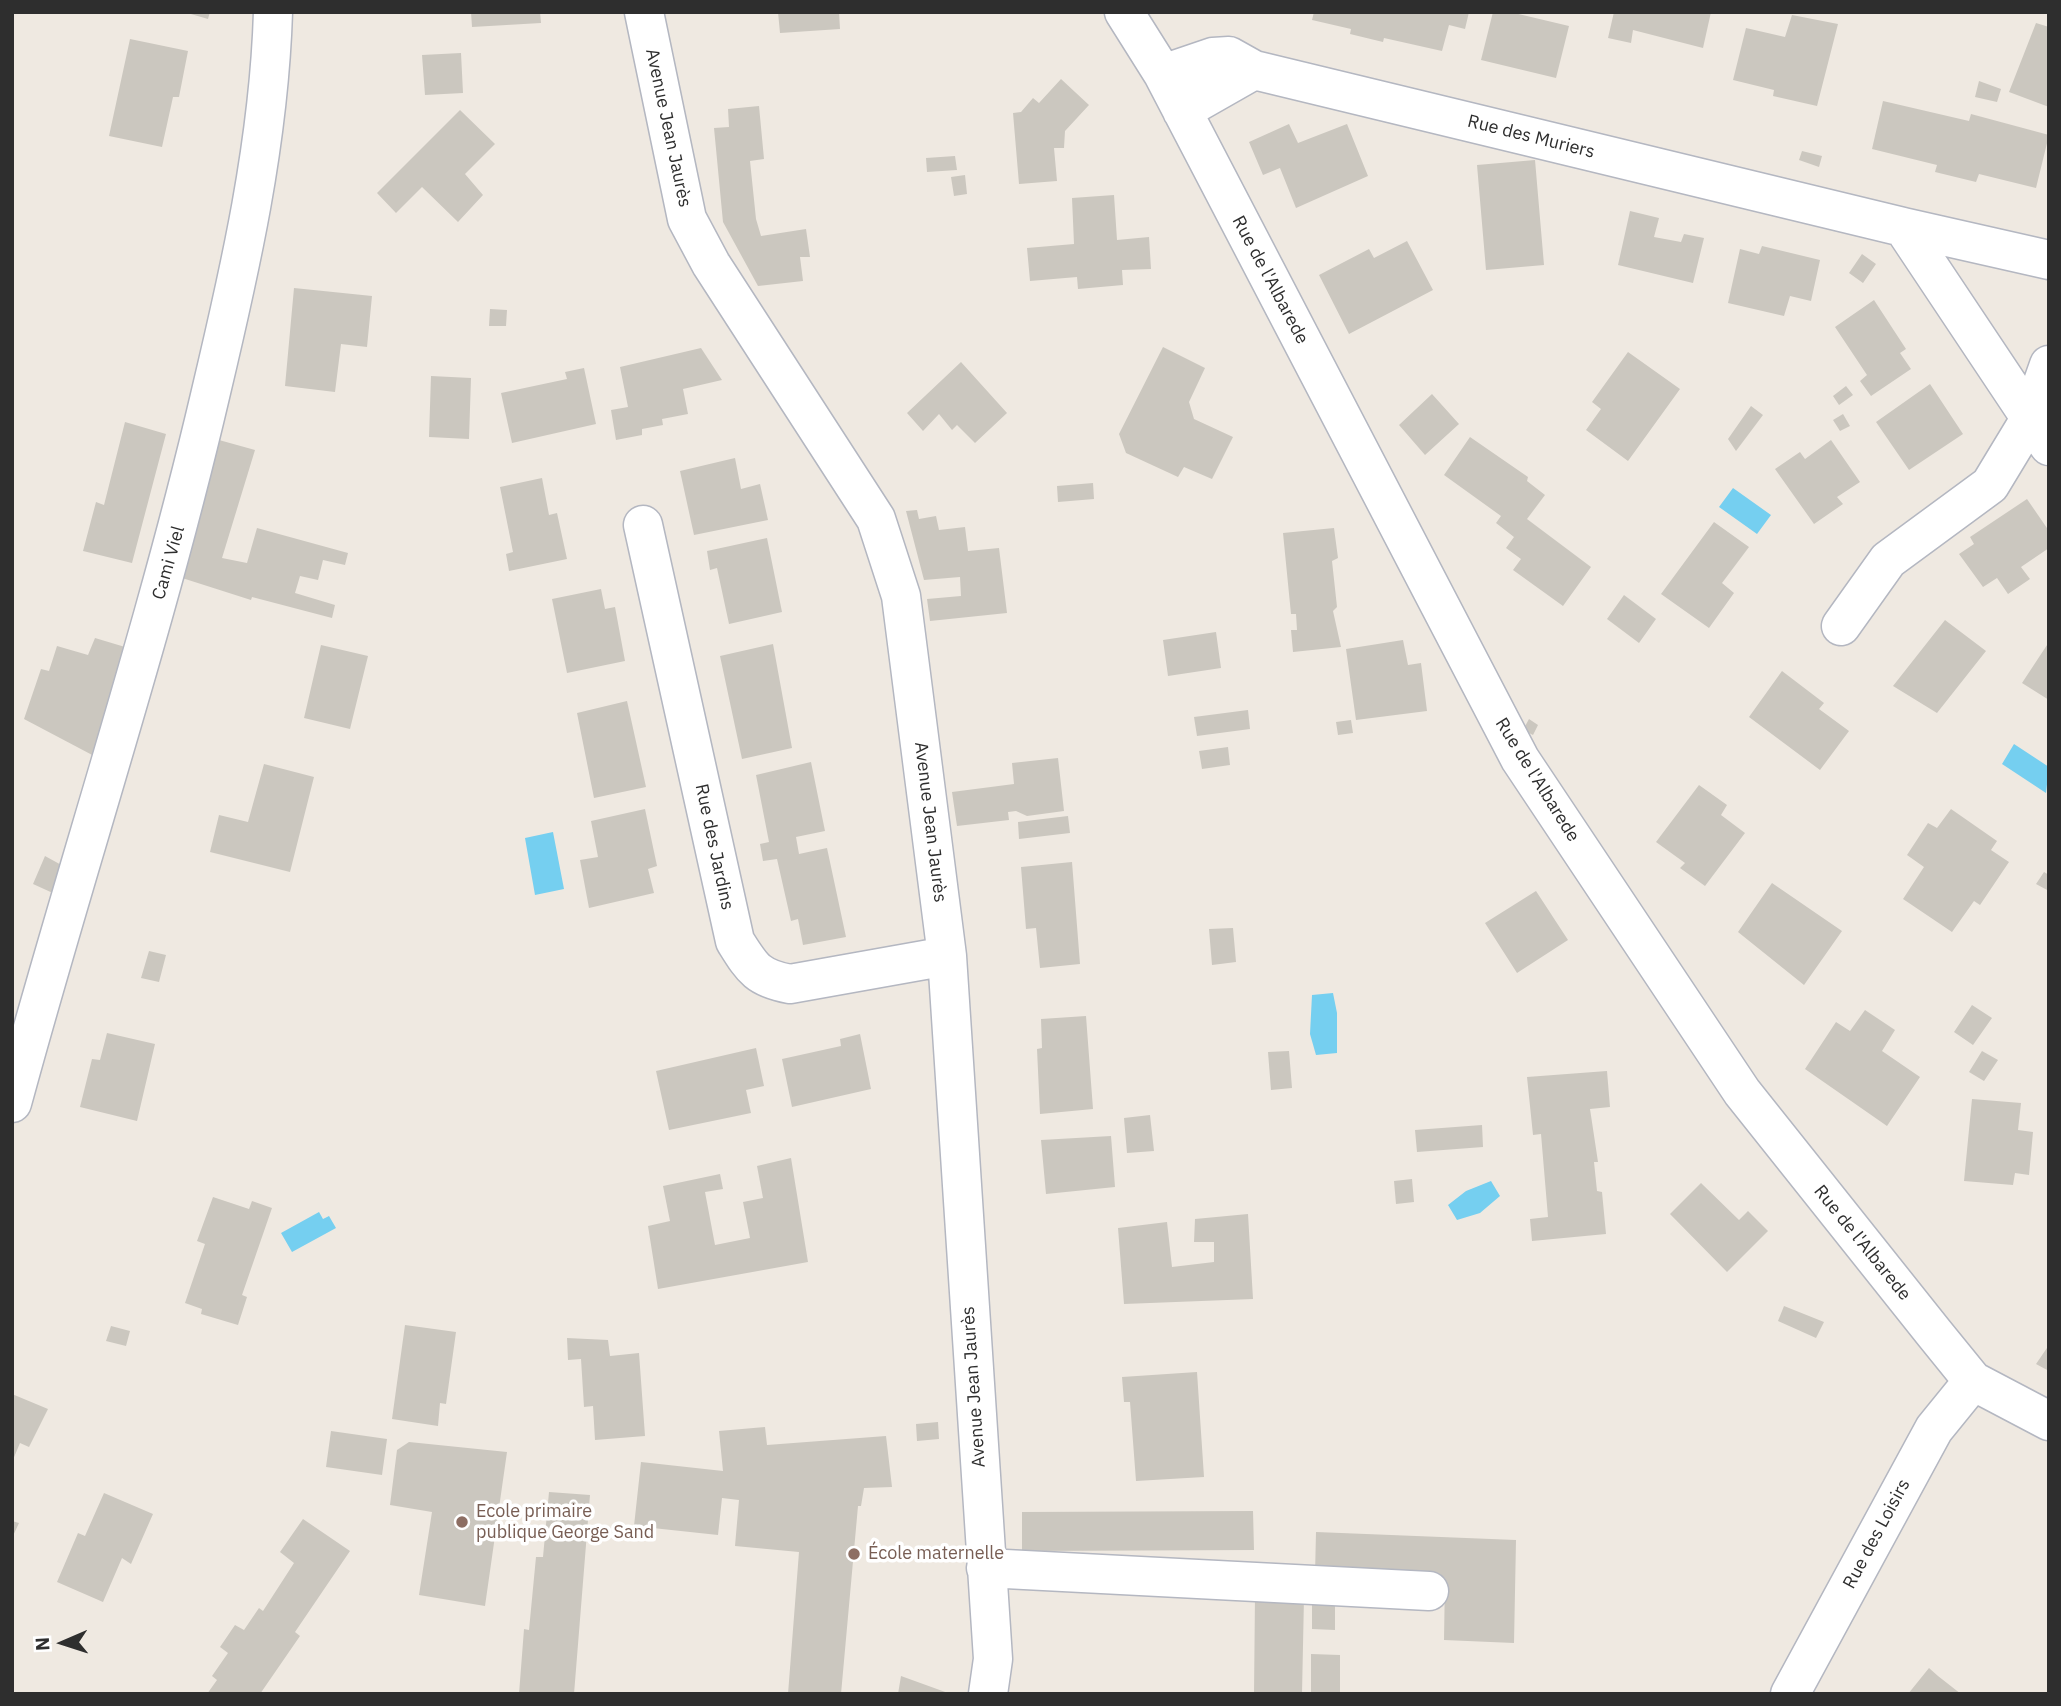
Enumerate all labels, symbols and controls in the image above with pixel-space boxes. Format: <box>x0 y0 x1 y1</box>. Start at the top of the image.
street label: Avenue Jean Jaurès <box>641 47 695 209</box>
street label: Rue des Muriers <box>1465 111 1597 163</box>
street label: Rue de l'Albarede <box>1227 212 1313 348</box>
street label: Cami Viel <box>148 524 190 602</box>
street label: Rue de l'Albarede <box>1490 714 1584 846</box>
street label: Avenue Jean Jaurès <box>909 740 951 904</box>
street label: Rue des Jardins <box>690 782 738 912</box>
street label: Rue de l'Albarede <box>1809 1181 1915 1305</box>
street label: Avenue Jean Jaurès <box>958 1306 990 1468</box>
street label: Rue des Loisirs <box>1839 1475 1915 1593</box>
place label: Ecole primaire publique George Sand <box>476 1501 654 1544</box>
marker: Ecole primaire publique George Sand <box>454 1514 470 1530</box>
place label: École maternelle <box>868 1543 1004 1565</box>
marker: École maternelle <box>846 1546 862 1562</box>
north arrow <box>28 1608 98 1678</box>
text: N <box>30 1637 54 1652</box>

